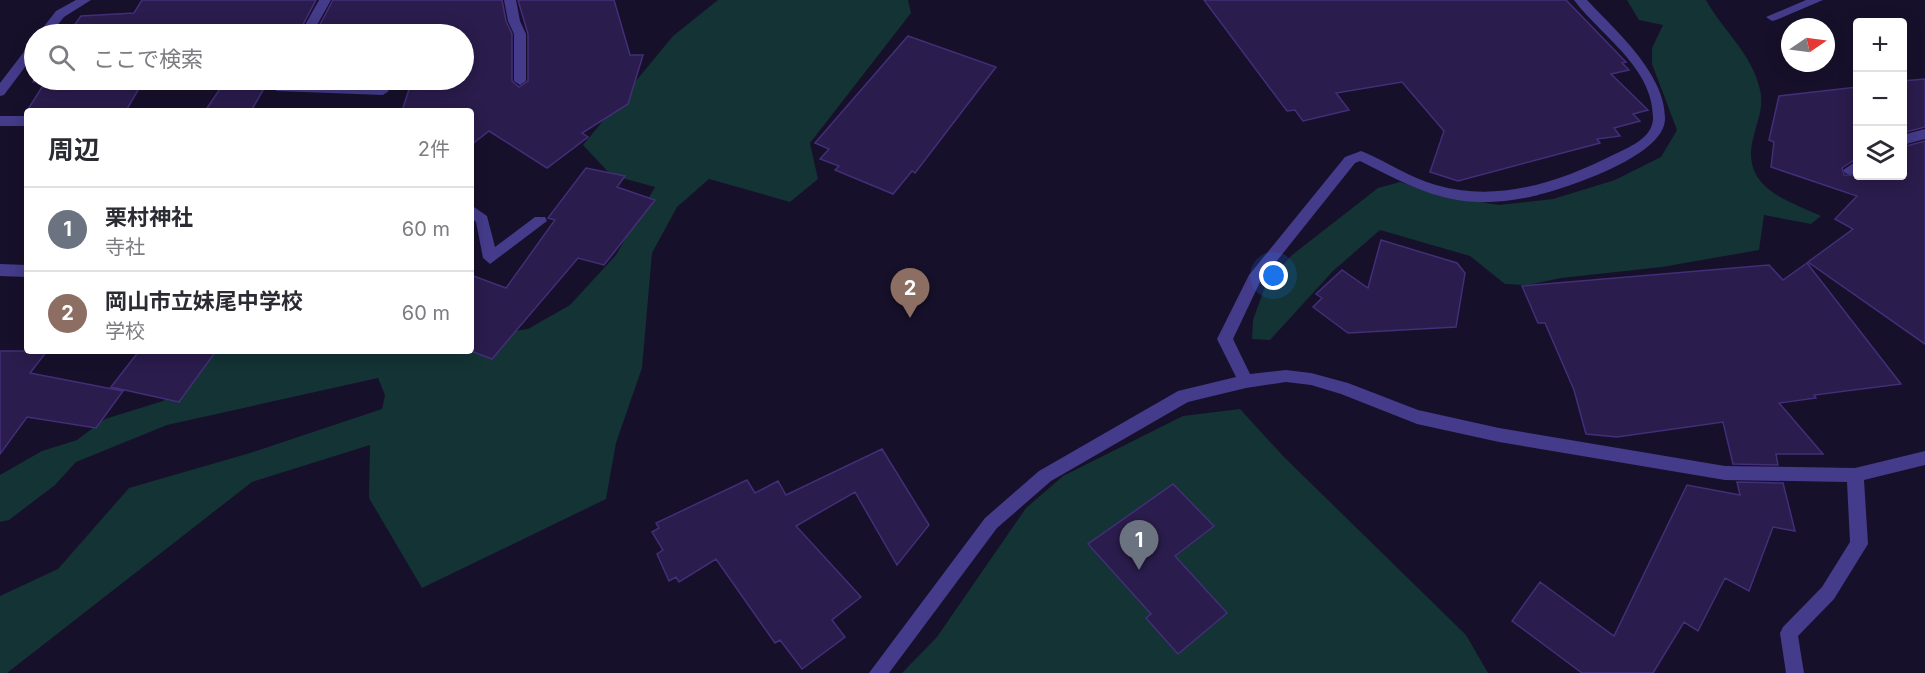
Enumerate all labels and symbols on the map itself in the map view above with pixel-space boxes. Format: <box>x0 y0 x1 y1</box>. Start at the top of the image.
north arrow <box>1781 18 1835 72</box>
your location <box>1259 261 1288 290</box>
pin: 2 <box>890 268 930 318</box>
pin: 1 <box>1120 520 1158 570</box>

